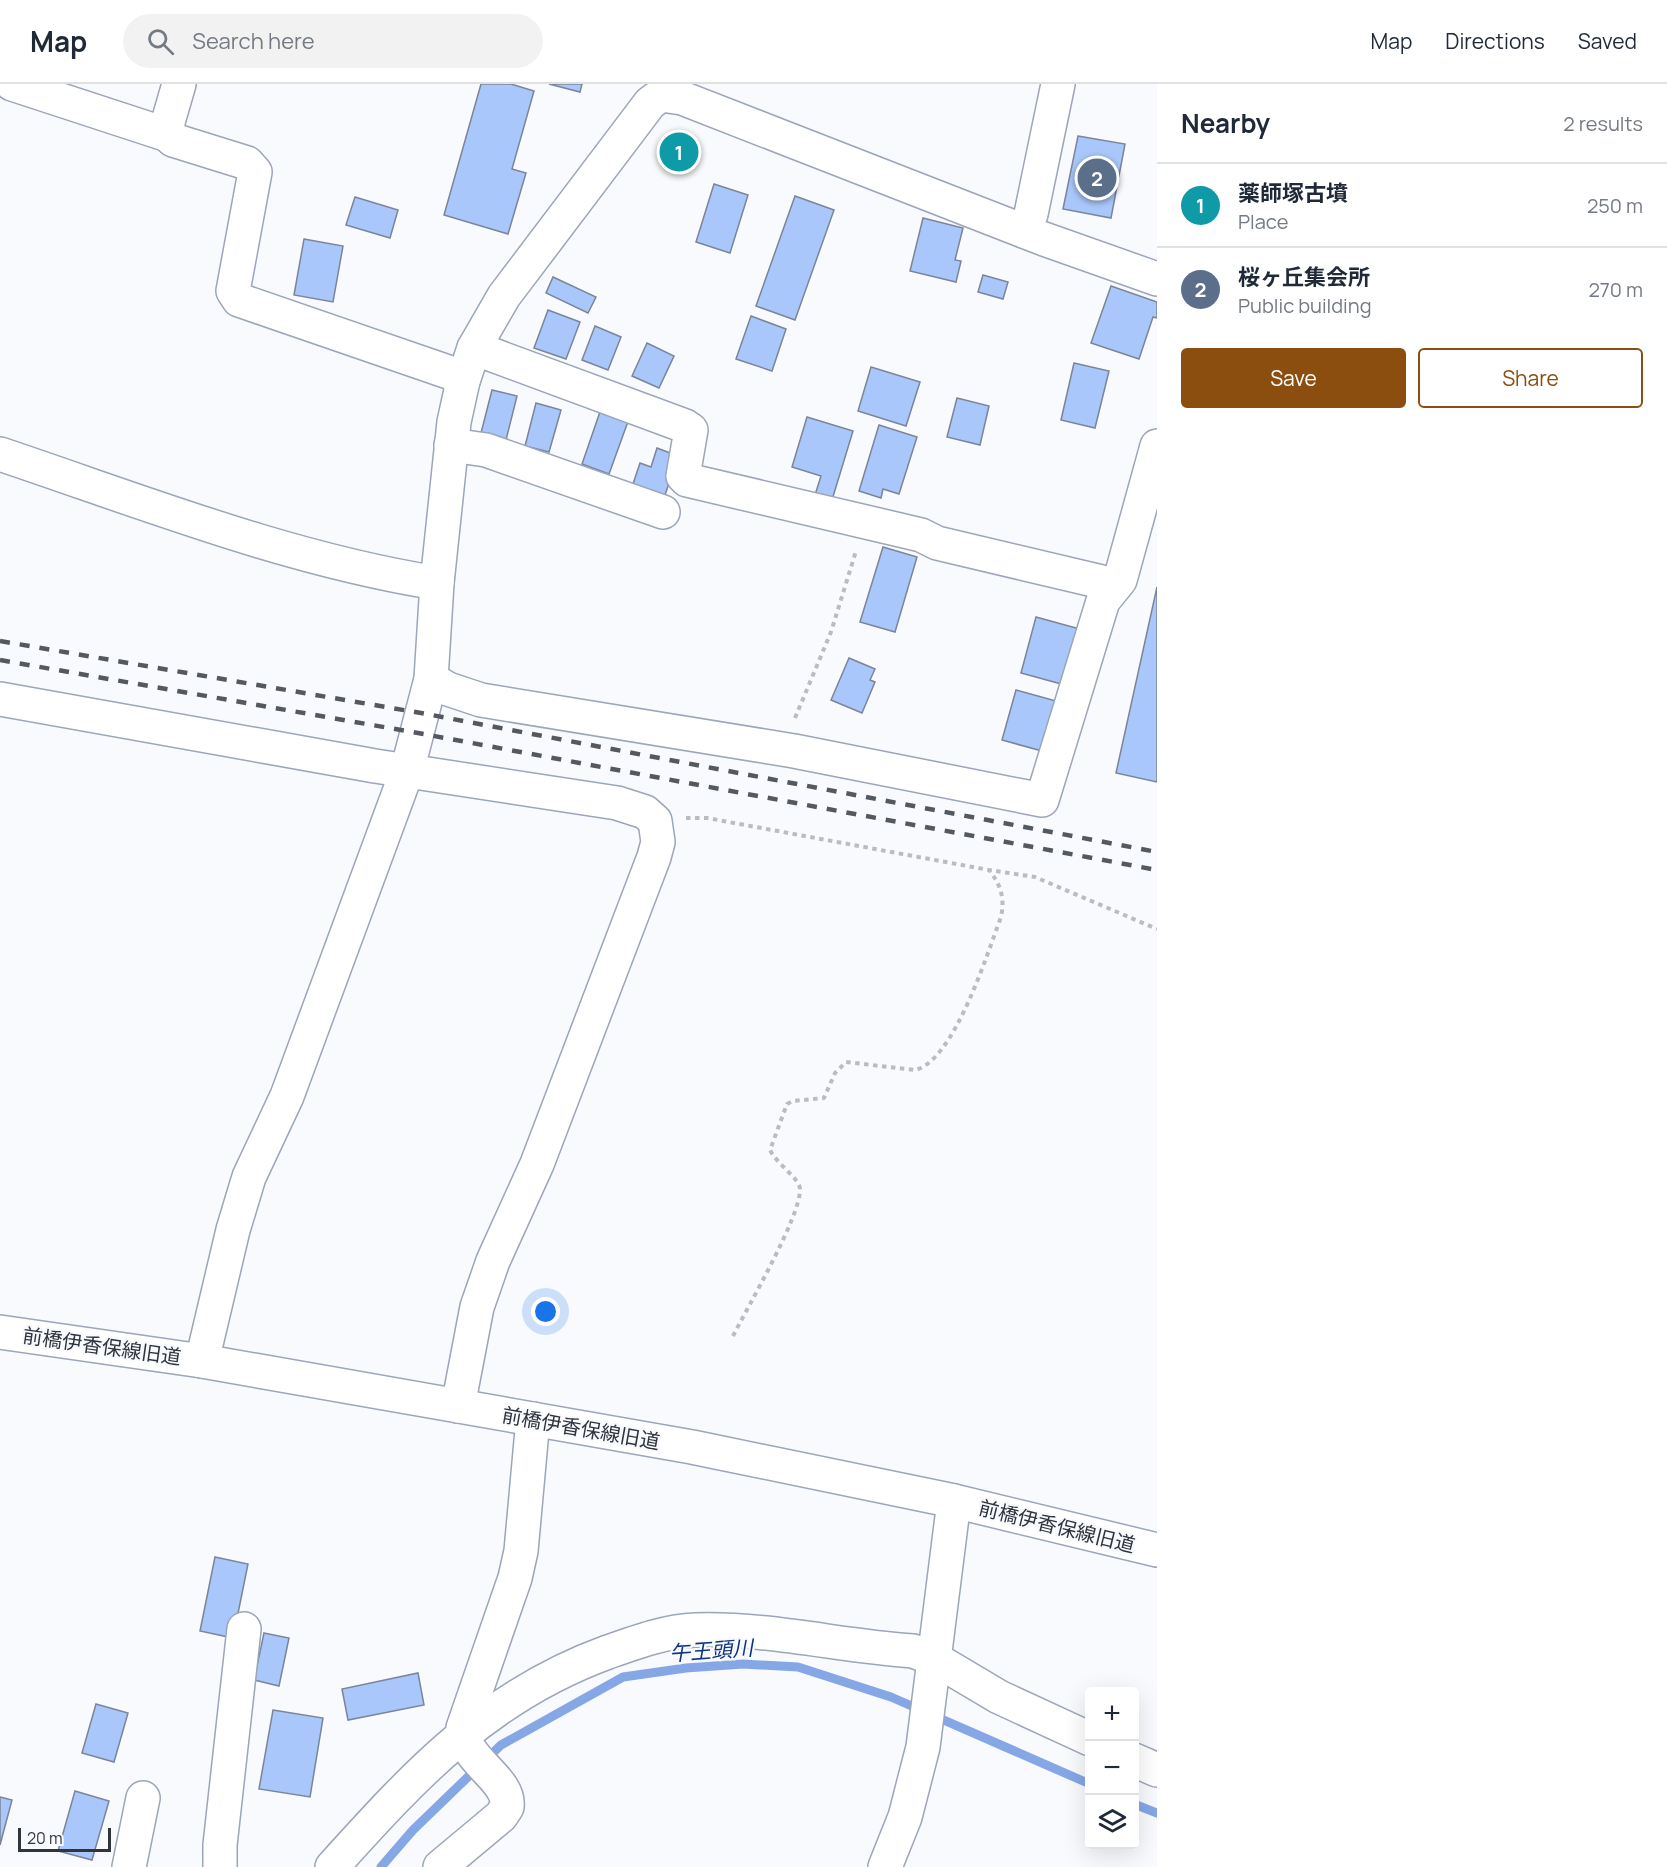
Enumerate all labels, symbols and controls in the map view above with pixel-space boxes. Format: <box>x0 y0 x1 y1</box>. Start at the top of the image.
search box <box>123 14 543 68</box>
text: Map <box>30 22 87 60</box>
icon: search <box>144 25 177 58</box>
text: Search here <box>192 26 315 56</box>
text: Map <box>1371 27 1412 55</box>
text: Directions <box>1445 27 1545 55</box>
text: Saved <box>1578 27 1637 55</box>
text: Nearby <box>1181 105 1270 141</box>
text: 2 results <box>1563 110 1643 137</box>
pin: 1 <box>660 130 698 174</box>
pin: 2 <box>1078 156 1116 200</box>
text: 薬師塚古墳 <box>1238 178 1348 208</box>
text: 1 <box>1196 192 1205 219</box>
text: 250 m <box>1587 192 1643 219</box>
text: Place <box>1238 208 1288 235</box>
text: 桜ヶ丘集会所 <box>1238 262 1370 292</box>
text: 2 <box>1195 276 1206 303</box>
text: 270 m <box>1588 276 1643 303</box>
text: Public building <box>1238 292 1372 319</box>
button: Save <box>1181 348 1406 408</box>
button: Share <box>1418 348 1643 408</box>
your location <box>531 1297 560 1326</box>
street label: 前橋伊香保線旧道 <box>21 1321 183 1371</box>
street label: 前橋伊香保線旧道 <box>500 1401 662 1455</box>
street label: 前橋伊香保線旧道 <box>976 1494 1138 1558</box>
water label: 午王頭川 <box>668 1633 756 1667</box>
map controls <box>1085 1687 1139 1849</box>
button: + <box>1085 1687 1139 1741</box>
button: − <box>1085 1741 1139 1795</box>
button: layers <box>1085 1795 1139 1849</box>
scale bar <box>18 1825 111 1852</box>
text: 20 m <box>27 1827 63 1849</box>

